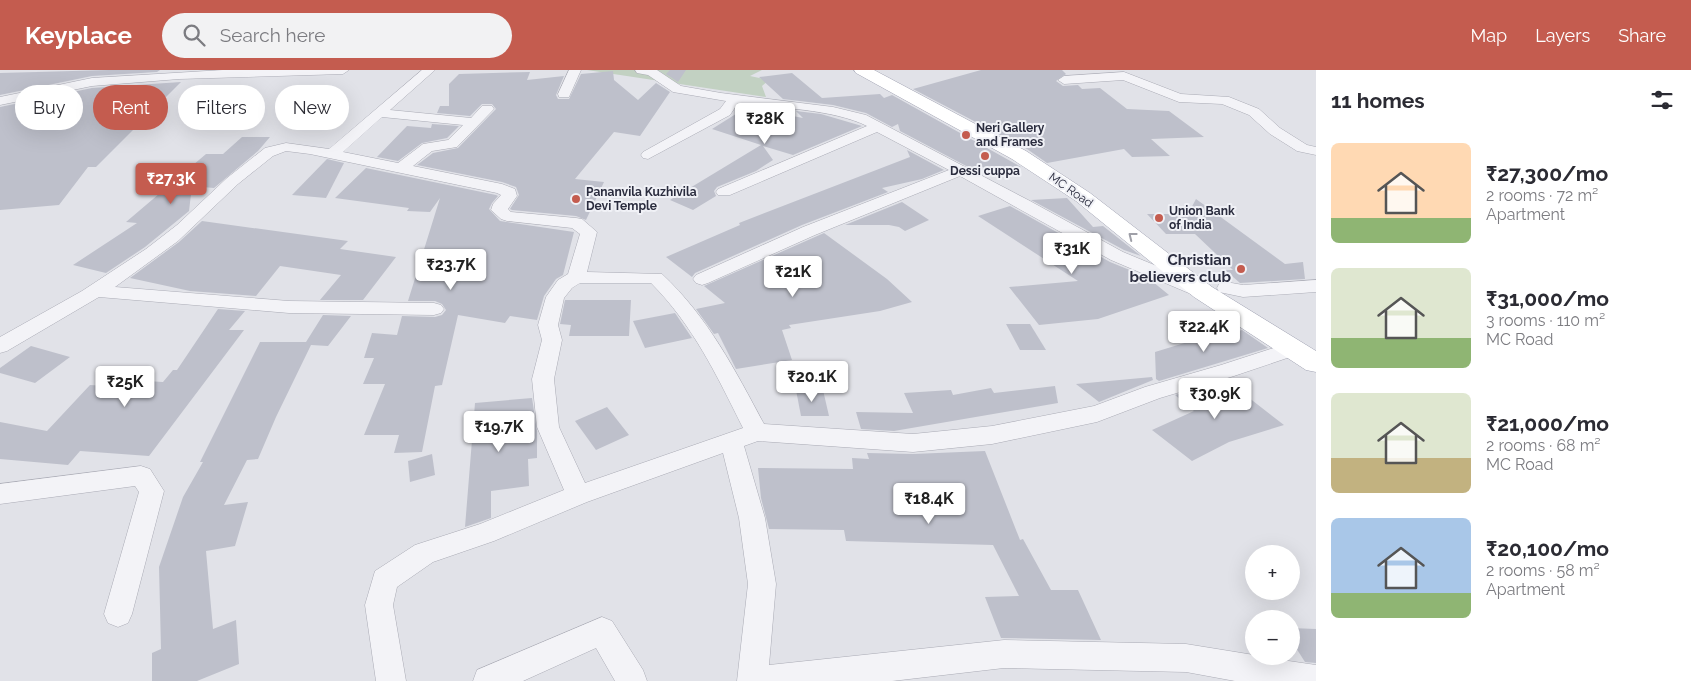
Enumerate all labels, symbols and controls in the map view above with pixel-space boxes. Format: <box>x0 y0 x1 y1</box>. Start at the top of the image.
search box <box>162 13 512 58</box>
text: Keyplace <box>25 21 132 50</box>
icon: search <box>180 21 208 49</box>
text: Search here <box>220 24 325 46</box>
text: Map <box>1471 25 1507 46</box>
text: Layers <box>1535 25 1590 46</box>
text: Share <box>1618 25 1666 46</box>
chip: Buy <box>15 85 83 130</box>
chip: Rent <box>93 85 168 130</box>
chip: Filters <box>178 85 265 130</box>
chip: New <box>275 85 349 130</box>
icon: filters <box>1648 86 1676 114</box>
text: 11 homes <box>1331 88 1425 113</box>
pin: ₹28K <box>735 102 795 145</box>
text: ₹28K <box>746 109 784 128</box>
place label: Neri Gallery and Frames <box>976 121 1045 149</box>
marker: Neri Gallery and Frames <box>960 129 972 141</box>
marker: Dessi cuppa <box>979 150 991 162</box>
text: ₹27,300/mo <box>1486 161 1608 186</box>
pin: ₹27.3K <box>130 162 212 205</box>
icon: home <box>1371 163 1431 223</box>
place label: Dessi cuppa <box>950 164 1020 178</box>
text: ₹27.3K <box>147 169 195 188</box>
street label: MC Road <box>1046 170 1096 210</box>
place label: Pananvila Kuzhivila Devi Temple <box>586 185 697 213</box>
text: 2 rooms · 72 m² <box>1486 186 1598 205</box>
marker: Pananvila Kuzhivila Devi Temple <box>570 193 582 205</box>
place label: Union Bank of India <box>1169 204 1235 232</box>
text: Apartment <box>1486 205 1565 224</box>
marker: Union Bank of India <box>1153 212 1165 224</box>
pin: ₹31K <box>1042 232 1102 275</box>
one-way arrow <box>1129 234 1138 242</box>
text: ₹31K <box>1054 239 1090 258</box>
pin: ₹23.7K <box>410 248 492 291</box>
place label: Christian believers club <box>1129 251 1231 286</box>
text: ₹23.7K <box>426 255 476 274</box>
pin: ₹21K <box>763 256 823 298</box>
text: ₹21K <box>775 262 811 281</box>
marker: Christian believers club <box>1235 263 1247 275</box>
text: ₹31,000/mo <box>1486 286 1609 311</box>
icon: home <box>1371 288 1431 348</box>
pin: ₹22.4K <box>1163 310 1245 353</box>
text: 3 rooms · 110 m² <box>1486 311 1605 330</box>
text: ₹22.4K <box>1179 317 1229 336</box>
text: MC Road <box>1486 330 1553 349</box>
pin: ₹20.1K <box>771 360 853 403</box>
pin: ₹25K <box>95 366 155 408</box>
text: ₹20.1K <box>787 367 837 386</box>
text: ₹25K <box>106 372 144 391</box>
pin: ₹30.9K <box>1174 378 1256 420</box>
text: ₹30.9K <box>1189 384 1241 403</box>
pin: ₹19.7K <box>458 410 540 453</box>
text: ₹21,000/mo <box>1486 411 1609 436</box>
icon: home <box>1371 413 1431 473</box>
text: ₹19.7K <box>475 417 523 436</box>
text: 2 rooms · 68 m² <box>1486 436 1601 455</box>
text: MC Road <box>1486 455 1553 474</box>
pin: ₹18.4K <box>888 482 970 525</box>
text: ₹18.4K <box>904 489 954 508</box>
text: ₹20,100/mo <box>1486 536 1609 561</box>
icon: home <box>1371 538 1431 598</box>
map controls <box>1245 545 1300 665</box>
button: + <box>1245 545 1300 600</box>
text: 2 rooms · 58 m² <box>1486 561 1600 580</box>
text: Apartment <box>1486 580 1565 599</box>
button: − <box>1245 610 1300 665</box>

